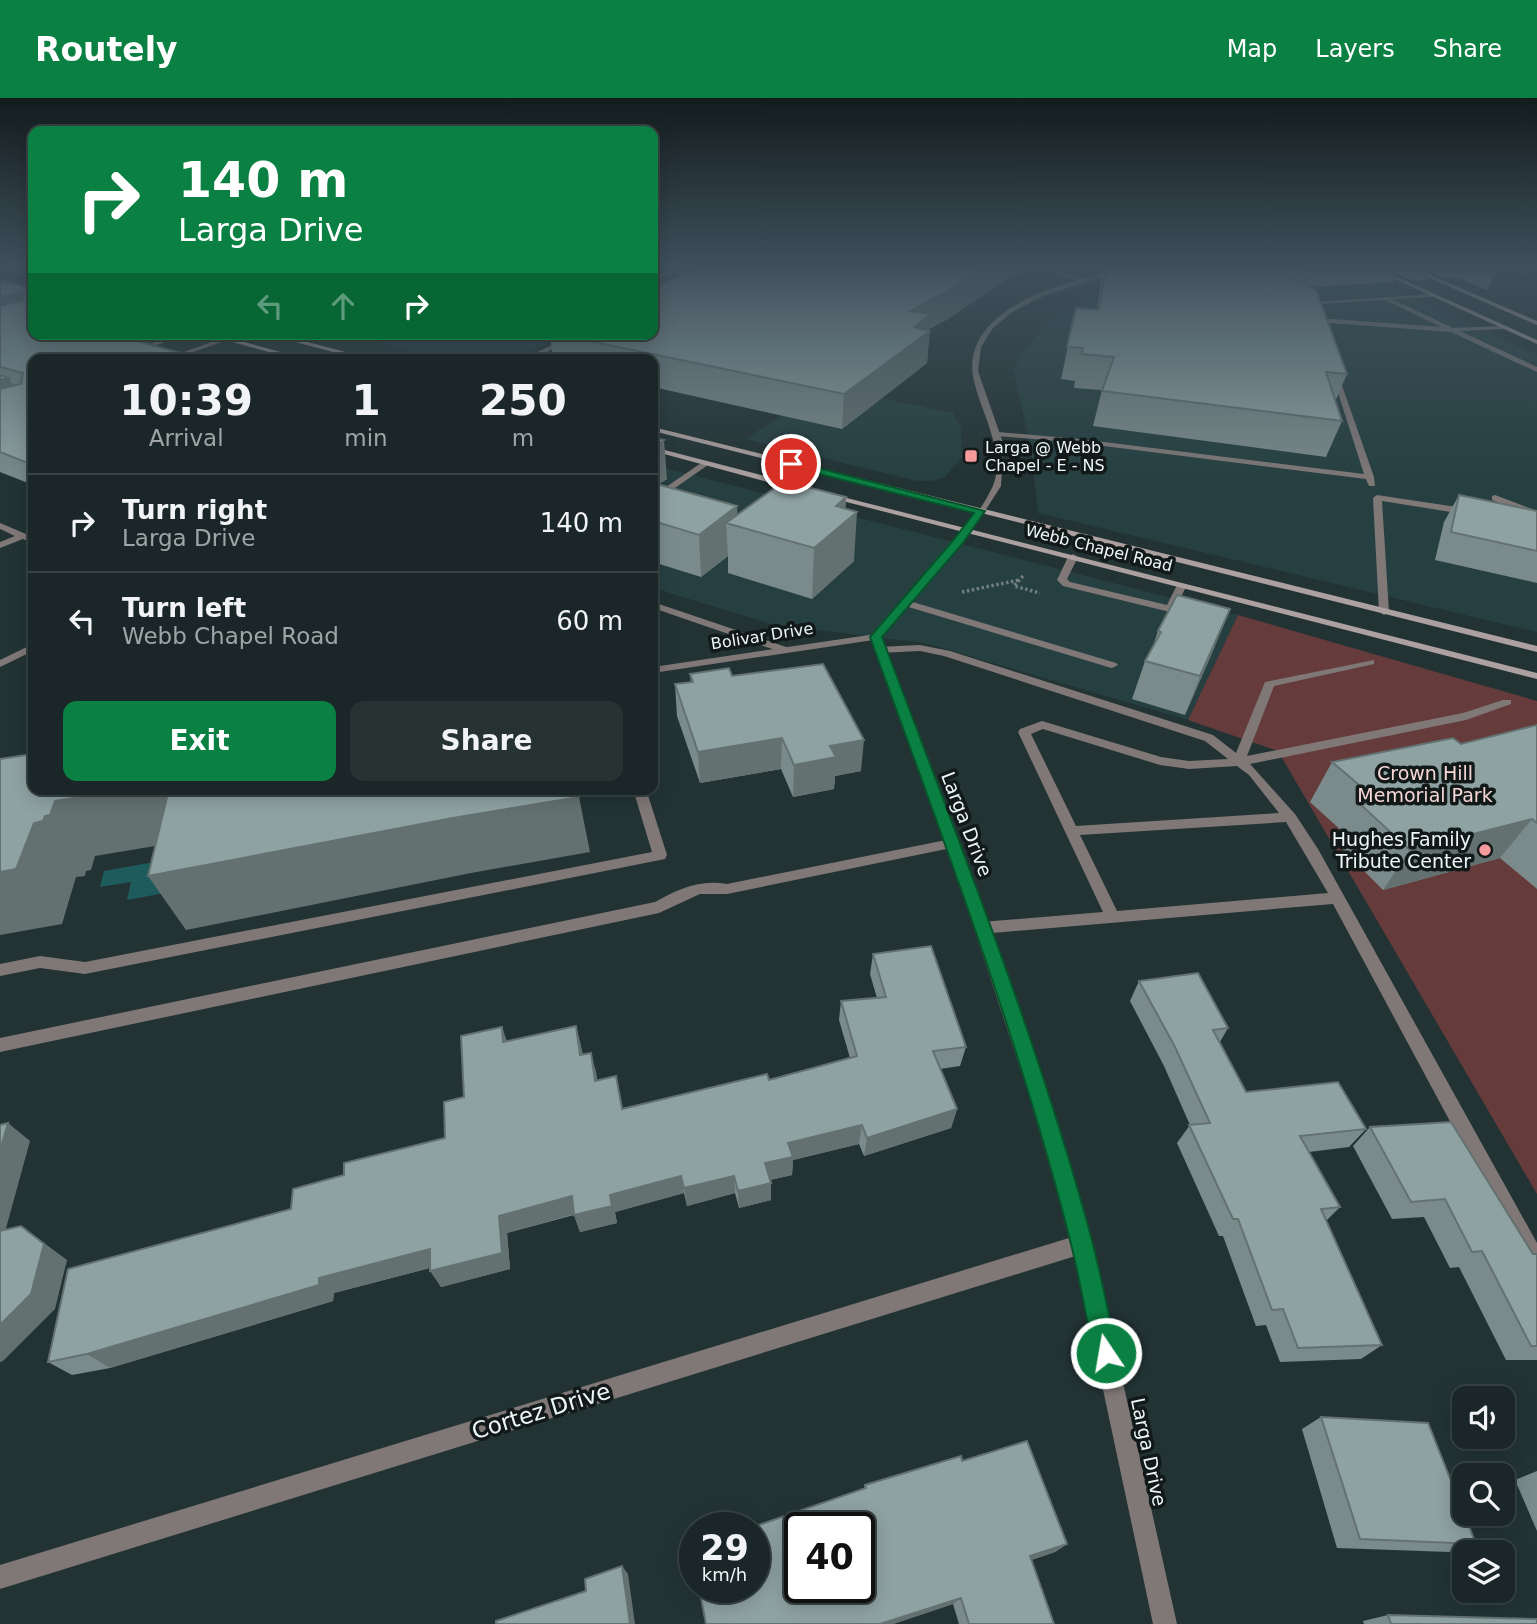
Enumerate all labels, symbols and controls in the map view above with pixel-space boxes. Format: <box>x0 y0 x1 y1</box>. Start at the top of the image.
text: Routely <box>35 30 178 69</box>
text: Map <box>1227 35 1277 63</box>
text: Layers <box>1315 35 1395 63</box>
text: Share <box>1433 35 1502 63</box>
text: 140 m <box>178 152 348 209</box>
icon: right <box>63 154 154 245</box>
text: Larga Drive <box>178 211 363 249</box>
icon: left <box>251 287 289 325</box>
icon: ahead <box>324 287 362 325</box>
icon: right <box>397 287 435 325</box>
text: 10:39 <box>119 376 253 425</box>
text: 1 <box>351 376 381 425</box>
text: 250 <box>479 376 567 425</box>
text: Arrival <box>149 425 224 451</box>
text: min <box>344 425 388 451</box>
text: m <box>512 425 534 451</box>
pin <box>761 434 821 494</box>
place label: Larga @ Webb Chapel - E - NS <box>985 438 1105 475</box>
icon: arrive <box>772 445 810 483</box>
marker: Larga @ Webb Chapel - E - NS <box>963 448 979 464</box>
text: Turn right <box>122 495 267 525</box>
icon: right <box>63 504 101 542</box>
text: 140 m <box>540 508 623 538</box>
street label: Webb Chapel Road <box>1023 521 1175 575</box>
text: Larga Drive <box>122 525 255 551</box>
text: Turn left <box>122 593 246 623</box>
icon: left <box>63 602 101 640</box>
text: 60 m <box>556 606 623 636</box>
street label: Bolivar Drive <box>710 619 814 653</box>
text: Webb Chapel Road <box>122 623 339 649</box>
button: Exit <box>63 701 336 781</box>
button: Share <box>350 701 623 781</box>
park label: Crown Hill Memorial Park <box>1357 762 1493 806</box>
street label: Larga Drive <box>937 769 997 879</box>
place label: Hughes Family Tribute Center <box>1332 828 1471 872</box>
marker: Hughes Family Tribute Center <box>1477 842 1493 858</box>
position arrow <box>1069 1316 1143 1390</box>
street label: Cortez Drive <box>469 1378 613 1444</box>
map controls <box>1452 1386 1515 1603</box>
button: sound <box>1452 1386 1515 1449</box>
street label: Larga Drive <box>1127 1396 1171 1508</box>
button: search <box>1452 1463 1515 1526</box>
speed limit sign: 40 <box>784 1512 875 1603</box>
text: 29 <box>700 1528 749 1568</box>
button: layers <box>1452 1540 1515 1603</box>
text: km/h <box>702 1564 747 1585</box>

